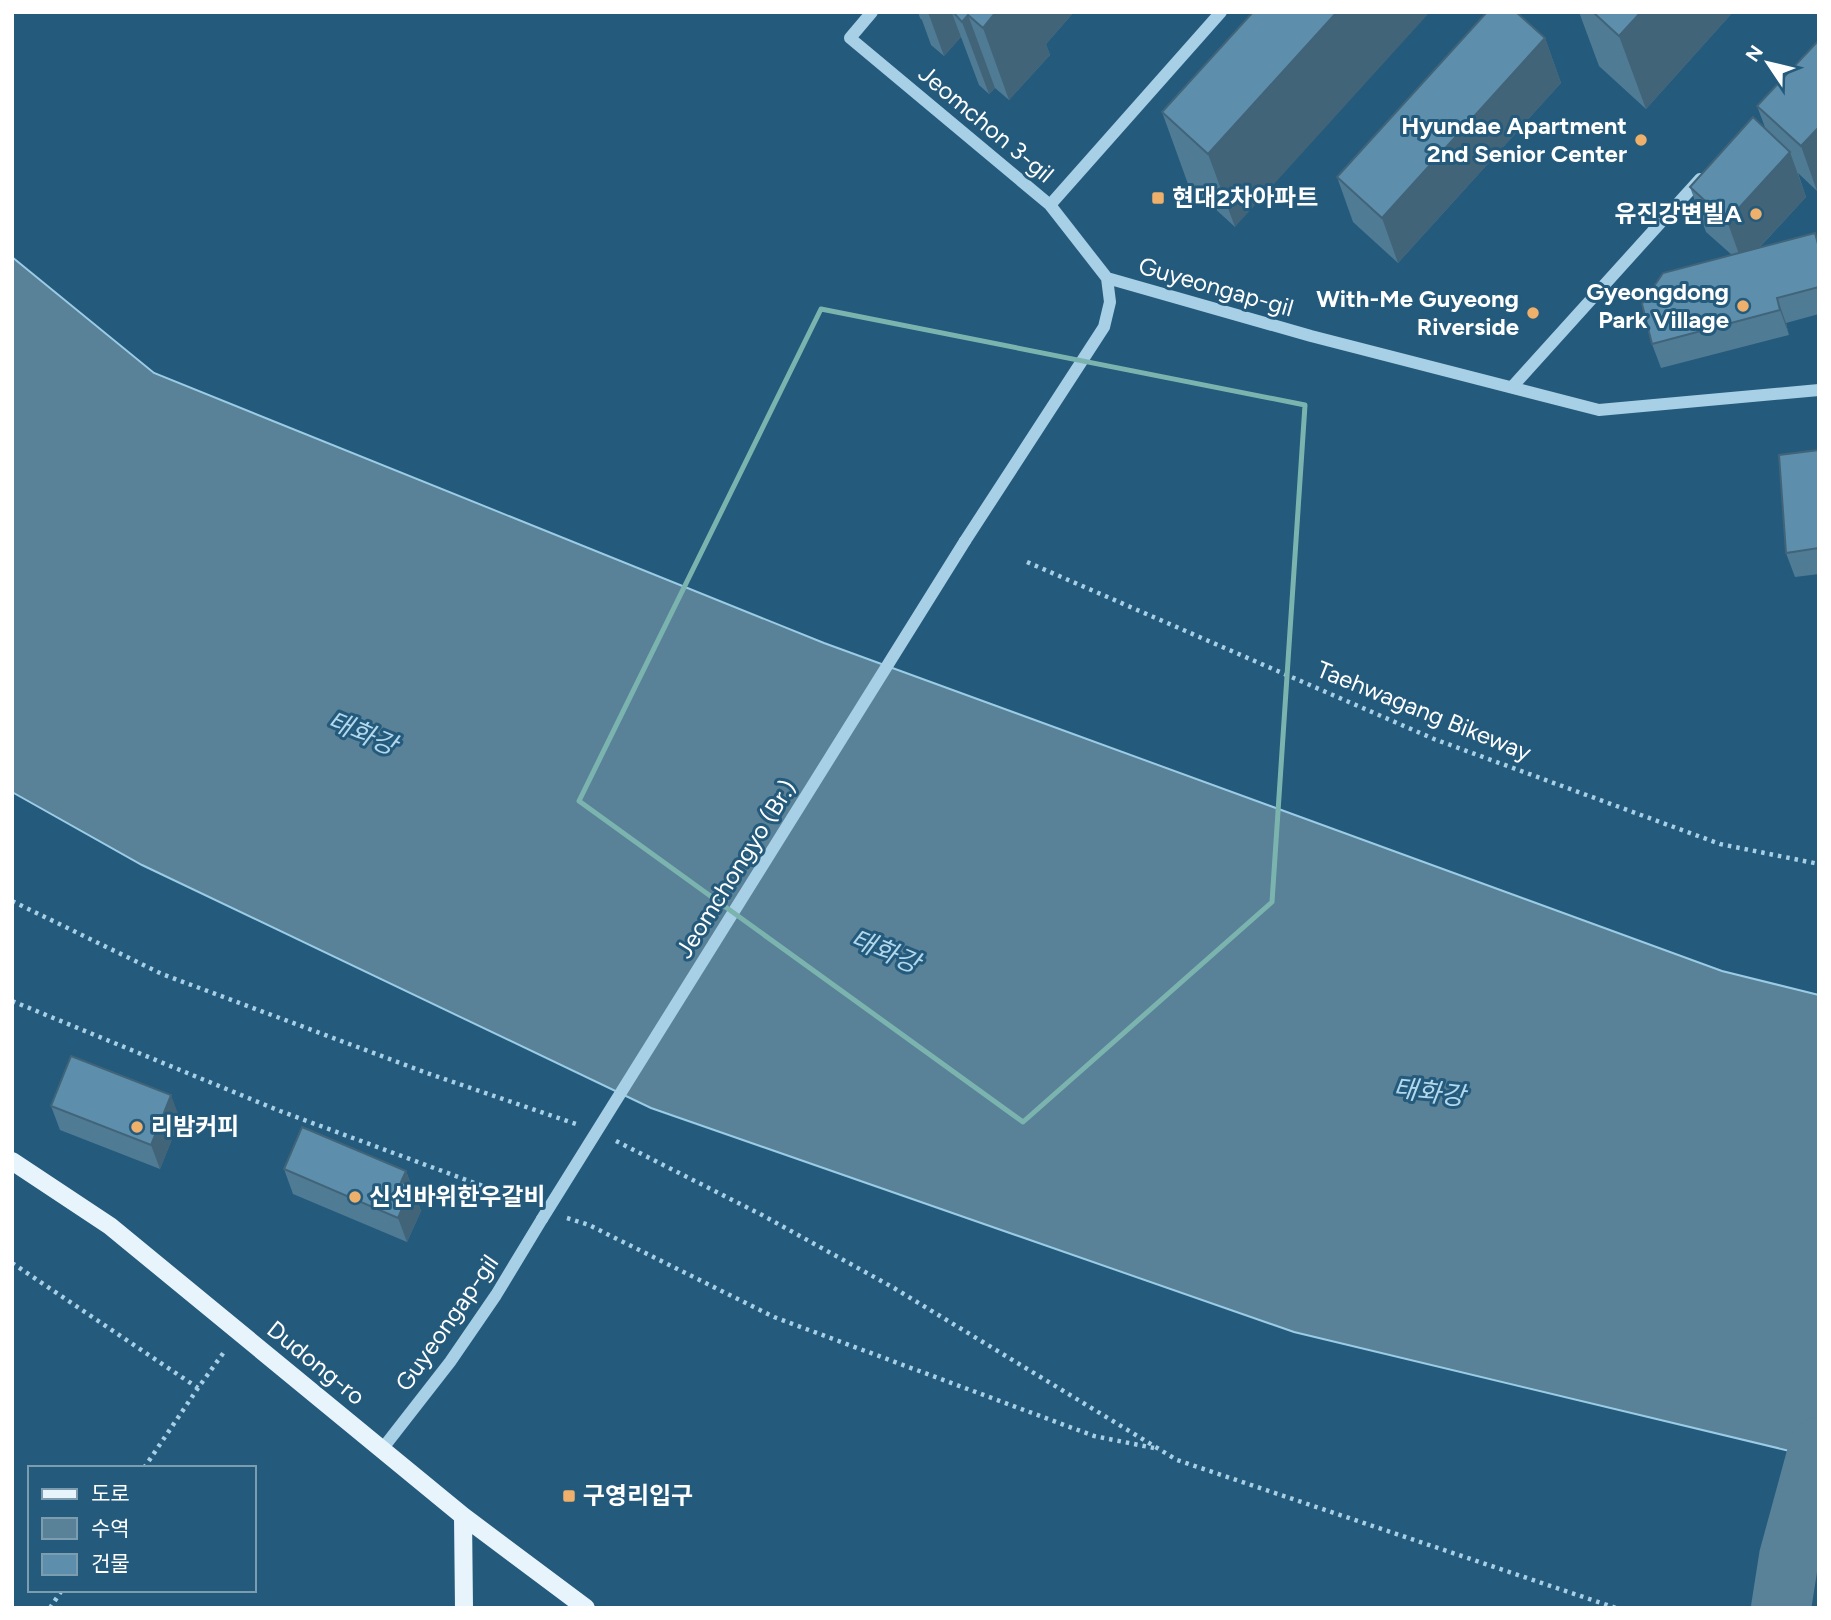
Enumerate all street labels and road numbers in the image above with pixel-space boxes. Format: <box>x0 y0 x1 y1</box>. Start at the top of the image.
street label: Jeomchon 3-gil <box>913 59 1060 189</box>
street label: Guyeongap-gil <box>1135 251 1297 322</box>
street label: Taehwagang Bikeway <box>1313 654 1536 767</box>
street label: Jeomchongyo (Br.) <box>669 774 802 963</box>
street label: Guyeongap-gil <box>389 1249 504 1397</box>
street label: Dudong-ro <box>262 1314 371 1411</box>

